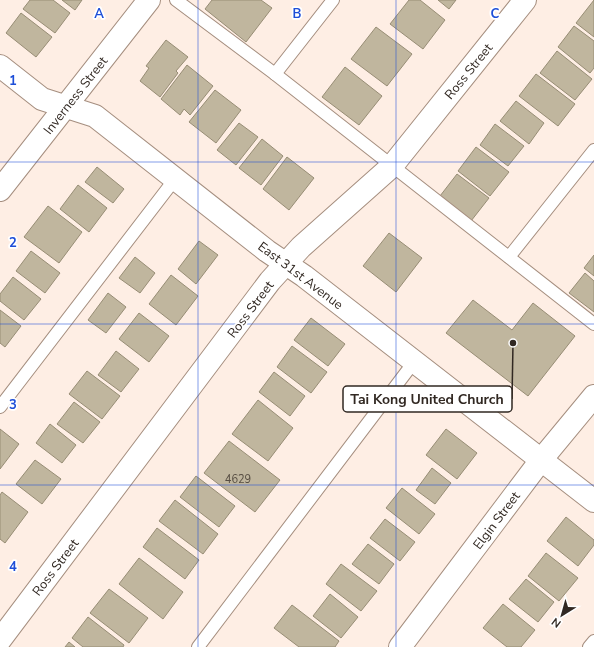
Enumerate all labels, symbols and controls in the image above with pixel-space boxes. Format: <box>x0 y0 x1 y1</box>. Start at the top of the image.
text: A <box>94 5 104 23</box>
text: B <box>293 5 302 23</box>
text: C <box>491 5 500 23</box>
street label: Ross Street <box>441 40 497 103</box>
street label: Inverness Street <box>40 53 112 138</box>
text: 1 <box>9 72 17 90</box>
text: 2 <box>9 234 17 252</box>
street label: East 31st Avenue <box>254 238 347 314</box>
street label: Ross Street <box>223 277 278 342</box>
callout: Tai Kong United Church <box>343 386 512 412</box>
text: Tai Kong United Church <box>350 390 504 409</box>
text: 3 <box>9 396 17 414</box>
house number: 4629 <box>225 472 251 487</box>
street label: Elgin Street <box>469 488 525 553</box>
street label: Ross Street <box>28 535 83 600</box>
text: 4 <box>9 558 17 576</box>
north arrow <box>542 595 582 635</box>
text: N <box>548 614 564 631</box>

